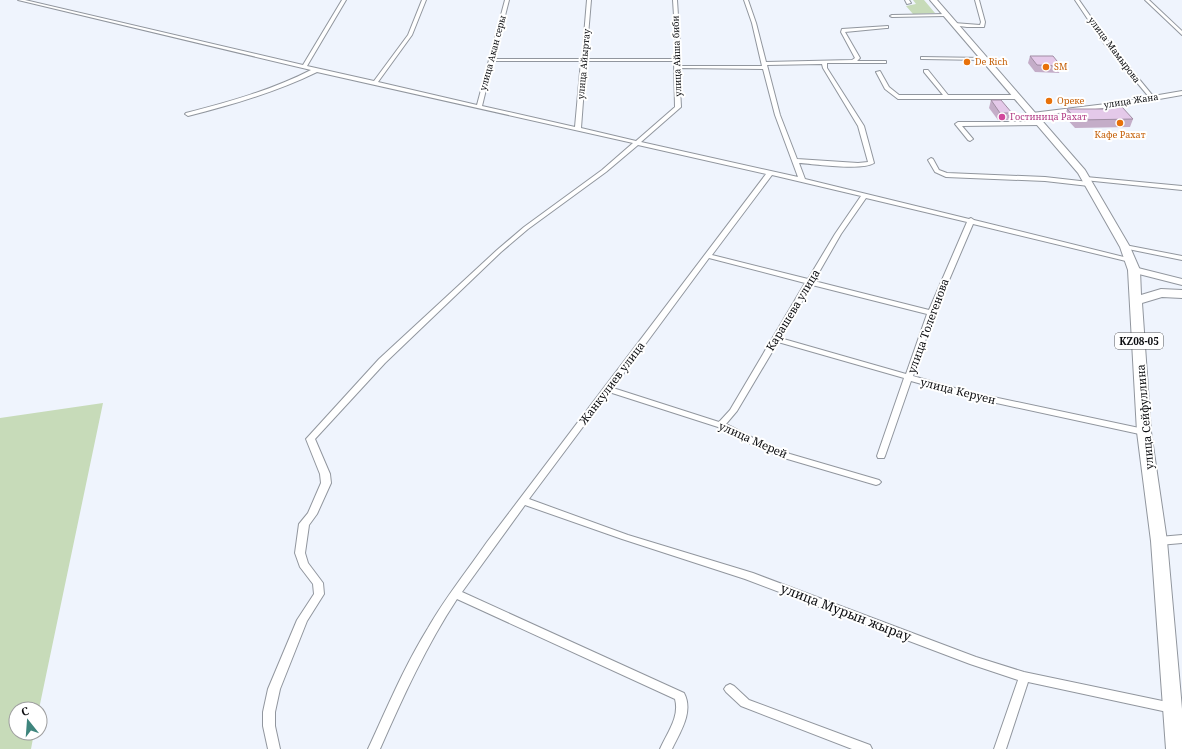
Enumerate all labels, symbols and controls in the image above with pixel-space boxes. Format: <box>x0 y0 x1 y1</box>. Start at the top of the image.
street label: улица Акан серы <box>476 13 509 92</box>
street label: улица Мамырова <box>1085 14 1144 85</box>
street label: улица Айша биби <box>669 15 684 97</box>
street label: улица Айыртау <box>574 27 593 100</box>
place label: De Rich <box>975 55 1008 68</box>
marker: De Rich <box>962 57 972 67</box>
place label: SM <box>1054 60 1068 73</box>
marker: SM <box>1041 62 1051 72</box>
street label: улица Жана <box>1103 90 1159 111</box>
place label: Ореке <box>1057 94 1085 107</box>
marker: Ореке <box>1044 96 1054 106</box>
place label: Гостиница Рахат <box>1010 110 1087 123</box>
marker: Гостиница Рахат <box>997 112 1007 122</box>
marker: Кафе Рахат <box>1115 118 1125 128</box>
place label: Кафе Рахат <box>1095 128 1146 141</box>
street label: Карашева улица <box>762 266 823 353</box>
street label: улица Толегенова <box>903 276 952 375</box>
road number: KZ08-05 <box>1115 333 1163 349</box>
street label: Жанкулиев улица <box>575 338 648 428</box>
street label: улица Сейфуллина <box>1132 364 1157 470</box>
street label: улица Керуен <box>919 374 997 407</box>
street label: улица Мерей <box>717 418 790 461</box>
street label: улица Мурын жырау <box>778 579 914 645</box>
north arrow <box>8 701 48 741</box>
text: С <box>19 703 31 719</box>

